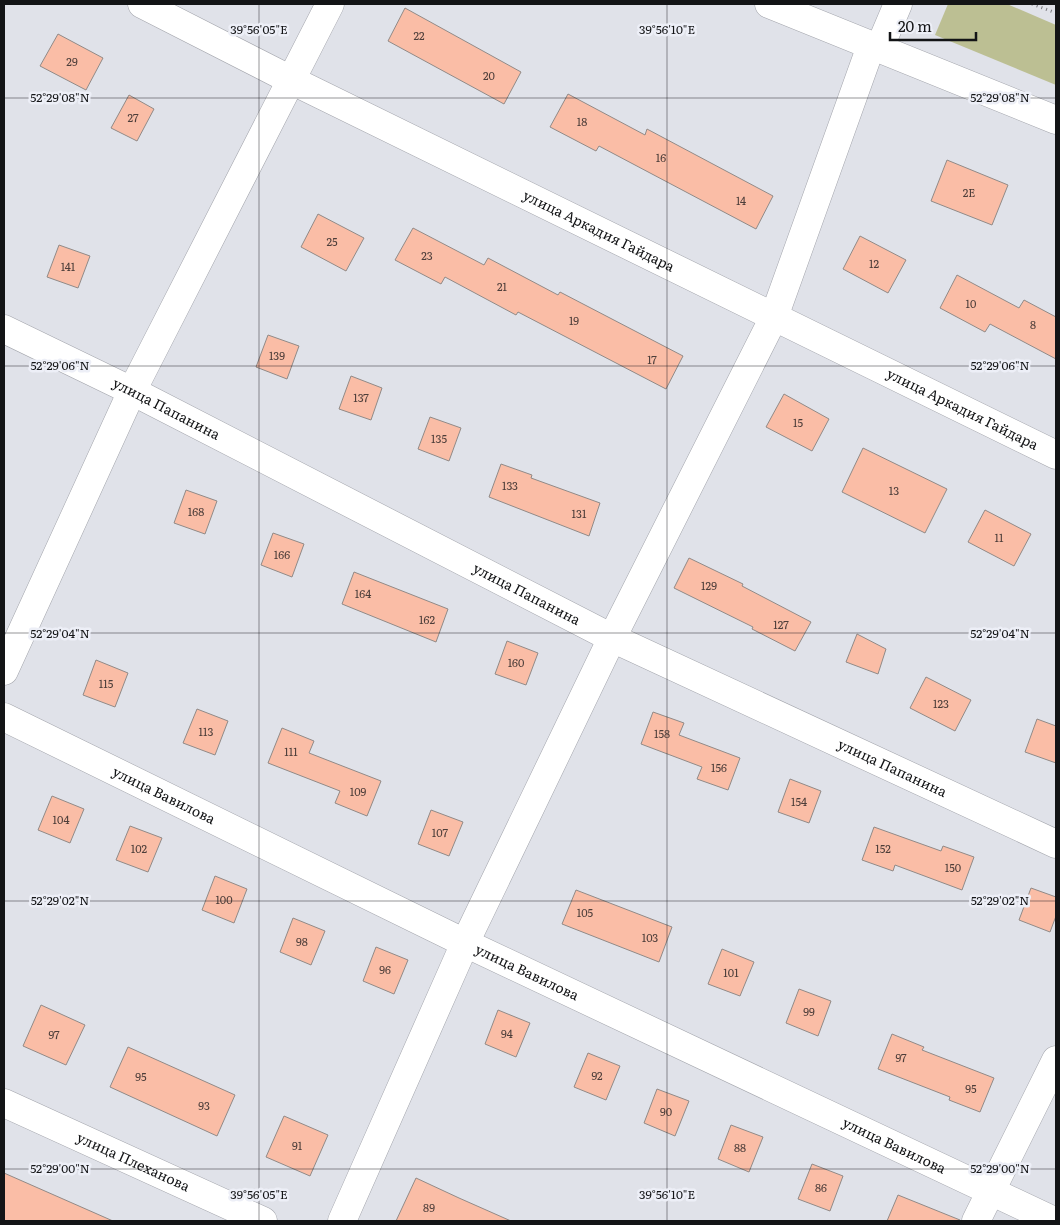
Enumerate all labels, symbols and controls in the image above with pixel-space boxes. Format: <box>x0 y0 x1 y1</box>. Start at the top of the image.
scale bar <box>890 10 976 42</box>
text: 20 m <box>898 14 932 37</box>
text: 39°56'05"E <box>230 20 288 38</box>
text: 39°56'10"E <box>639 20 695 38</box>
house number: 22 <box>413 27 425 43</box>
house number: 29 <box>66 53 78 69</box>
house number: 20 <box>483 67 495 83</box>
text: 52°29'08"N <box>30 88 90 106</box>
text: 52°29'08"N <box>970 88 1030 106</box>
house number: 27 <box>127 109 139 125</box>
house number: 18 <box>577 113 587 129</box>
house number: 16 <box>656 149 666 165</box>
street label: улица Аркадия Гайдара <box>520 184 679 276</box>
house number: 2Е <box>963 184 975 200</box>
house number: 14 <box>736 192 746 208</box>
house number: 25 <box>326 233 338 249</box>
house number: 23 <box>421 247 433 263</box>
house number: 12 <box>869 255 879 271</box>
house number: 141 <box>61 258 76 274</box>
house number: 21 <box>497 278 508 294</box>
house number: 10 <box>966 295 976 311</box>
house number: 19 <box>569 312 579 328</box>
house number: 8 <box>1030 316 1036 332</box>
house number: 139 <box>269 347 285 363</box>
house number: 17 <box>647 351 657 367</box>
text: 52°29'06"N <box>30 356 90 374</box>
text: 52°29'06"N <box>970 356 1030 374</box>
street label: улица Аркадия Гайдара <box>884 363 1042 454</box>
street label: улица Папанина <box>110 372 225 444</box>
house number: 137 <box>353 389 369 405</box>
house number: 15 <box>793 414 803 430</box>
house number: 135 <box>431 430 447 446</box>
house number: 133 <box>502 477 518 493</box>
house number: 13 <box>889 482 899 498</box>
house number: 168 <box>188 503 204 519</box>
house number: 131 <box>572 505 587 521</box>
house number: 11 <box>995 529 1004 545</box>
house number: 166 <box>274 546 290 562</box>
street label: улица Папанина <box>470 557 585 629</box>
house number: 129 <box>701 577 717 593</box>
house number: 164 <box>355 585 371 601</box>
house number: 162 <box>419 611 435 627</box>
house number: 127 <box>773 616 789 632</box>
text: 52°29'04"N <box>30 624 90 642</box>
text: 52°29'04"N <box>970 624 1030 642</box>
house number: 160 <box>508 654 524 670</box>
house number: 115 <box>99 675 114 691</box>
house number: 123 <box>933 695 949 711</box>
house number: 113 <box>199 723 213 739</box>
house number: 158 <box>654 725 670 741</box>
street label: улица Папанина <box>835 733 951 801</box>
house number: 111 <box>284 743 298 759</box>
house number: 156 <box>711 759 727 775</box>
street label: улица Вавилова <box>109 761 220 828</box>
house number: 109 <box>350 783 367 799</box>
house number: 154 <box>791 793 807 809</box>
house number: 104 <box>53 811 69 827</box>
house number: 107 <box>432 824 449 840</box>
house number: 102 <box>131 840 148 856</box>
house number: 152 <box>875 840 891 856</box>
house number: 150 <box>945 859 961 875</box>
text: 52°29'02"N <box>31 891 89 909</box>
house number: 100 <box>215 891 233 907</box>
text: 52°29'02"N <box>971 891 1029 909</box>
house number: 105 <box>577 904 594 920</box>
house number: 103 <box>642 929 658 945</box>
house number: 98 <box>296 933 308 949</box>
street label: улица Вавилова <box>472 938 583 1005</box>
house number: 96 <box>379 961 391 977</box>
house number: 101 <box>723 964 739 980</box>
house number: 99 <box>803 1003 815 1019</box>
house number: 94 <box>501 1025 513 1041</box>
house number: 97 <box>48 1026 60 1042</box>
house number: 97 <box>895 1049 907 1065</box>
house number: 92 <box>591 1067 603 1083</box>
house number: 95 <box>135 1068 147 1084</box>
house number: 95 <box>965 1080 977 1096</box>
house number: 93 <box>198 1097 210 1113</box>
house number: 90 <box>660 1103 672 1119</box>
street label: улица Вавилова <box>840 1112 950 1178</box>
street label: улица Плеханова <box>74 1127 194 1196</box>
house number: 91 <box>292 1137 303 1153</box>
house number: 88 <box>734 1139 746 1155</box>
text: 52°29'00"N <box>30 1159 90 1177</box>
text: 52°29'00"N <box>970 1159 1030 1177</box>
house number: 86 <box>815 1179 827 1195</box>
text: 39°56'05"E <box>230 1185 288 1203</box>
text: 39°56'10"E <box>639 1185 695 1203</box>
house number: 89 <box>423 1199 435 1215</box>

